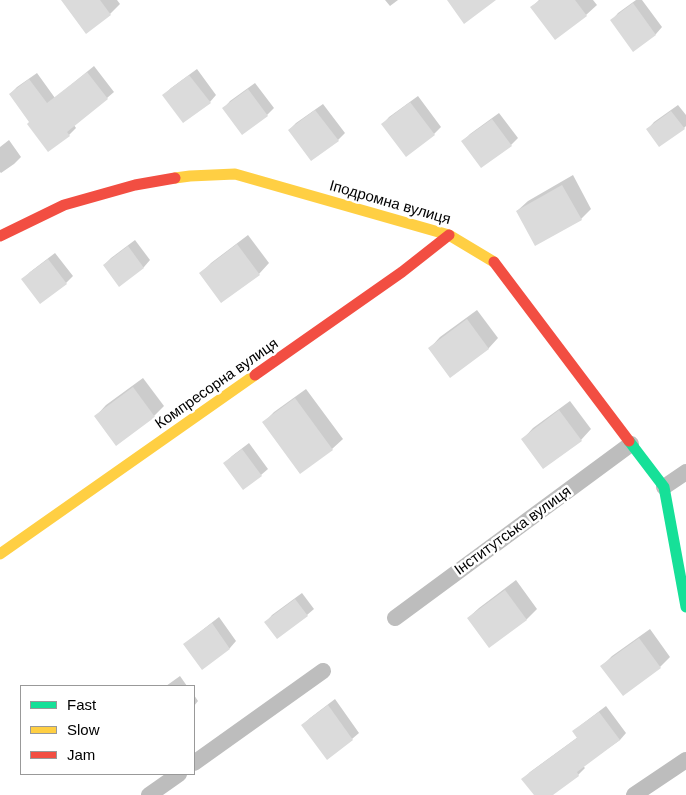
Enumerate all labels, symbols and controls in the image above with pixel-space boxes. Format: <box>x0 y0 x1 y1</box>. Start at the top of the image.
street label: Іподромна вулиця <box>327 177 453 229</box>
street label: Компресорна вулиця <box>152 335 282 433</box>
street label: Інститутська вулиця <box>451 483 575 579</box>
legend <box>20 685 195 775</box>
text: Fast <box>67 696 96 713</box>
text: Slow <box>67 721 100 738</box>
text: Jam <box>67 746 95 763</box>

